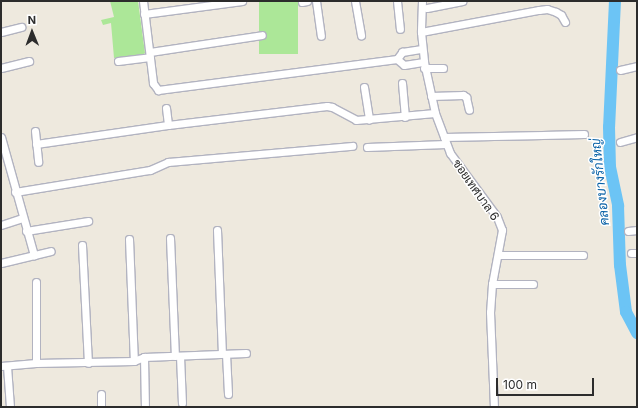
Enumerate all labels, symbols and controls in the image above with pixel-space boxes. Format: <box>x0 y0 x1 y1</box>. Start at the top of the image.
north arrow <box>12 12 52 52</box>
text: N <box>27 13 36 27</box>
water label: คลองบางรักใหญ่ <box>588 138 612 226</box>
street label: ซอยเทศบาล 6 <box>450 157 502 223</box>
scale bar <box>498 370 596 396</box>
text: 100 m <box>503 377 537 392</box>

